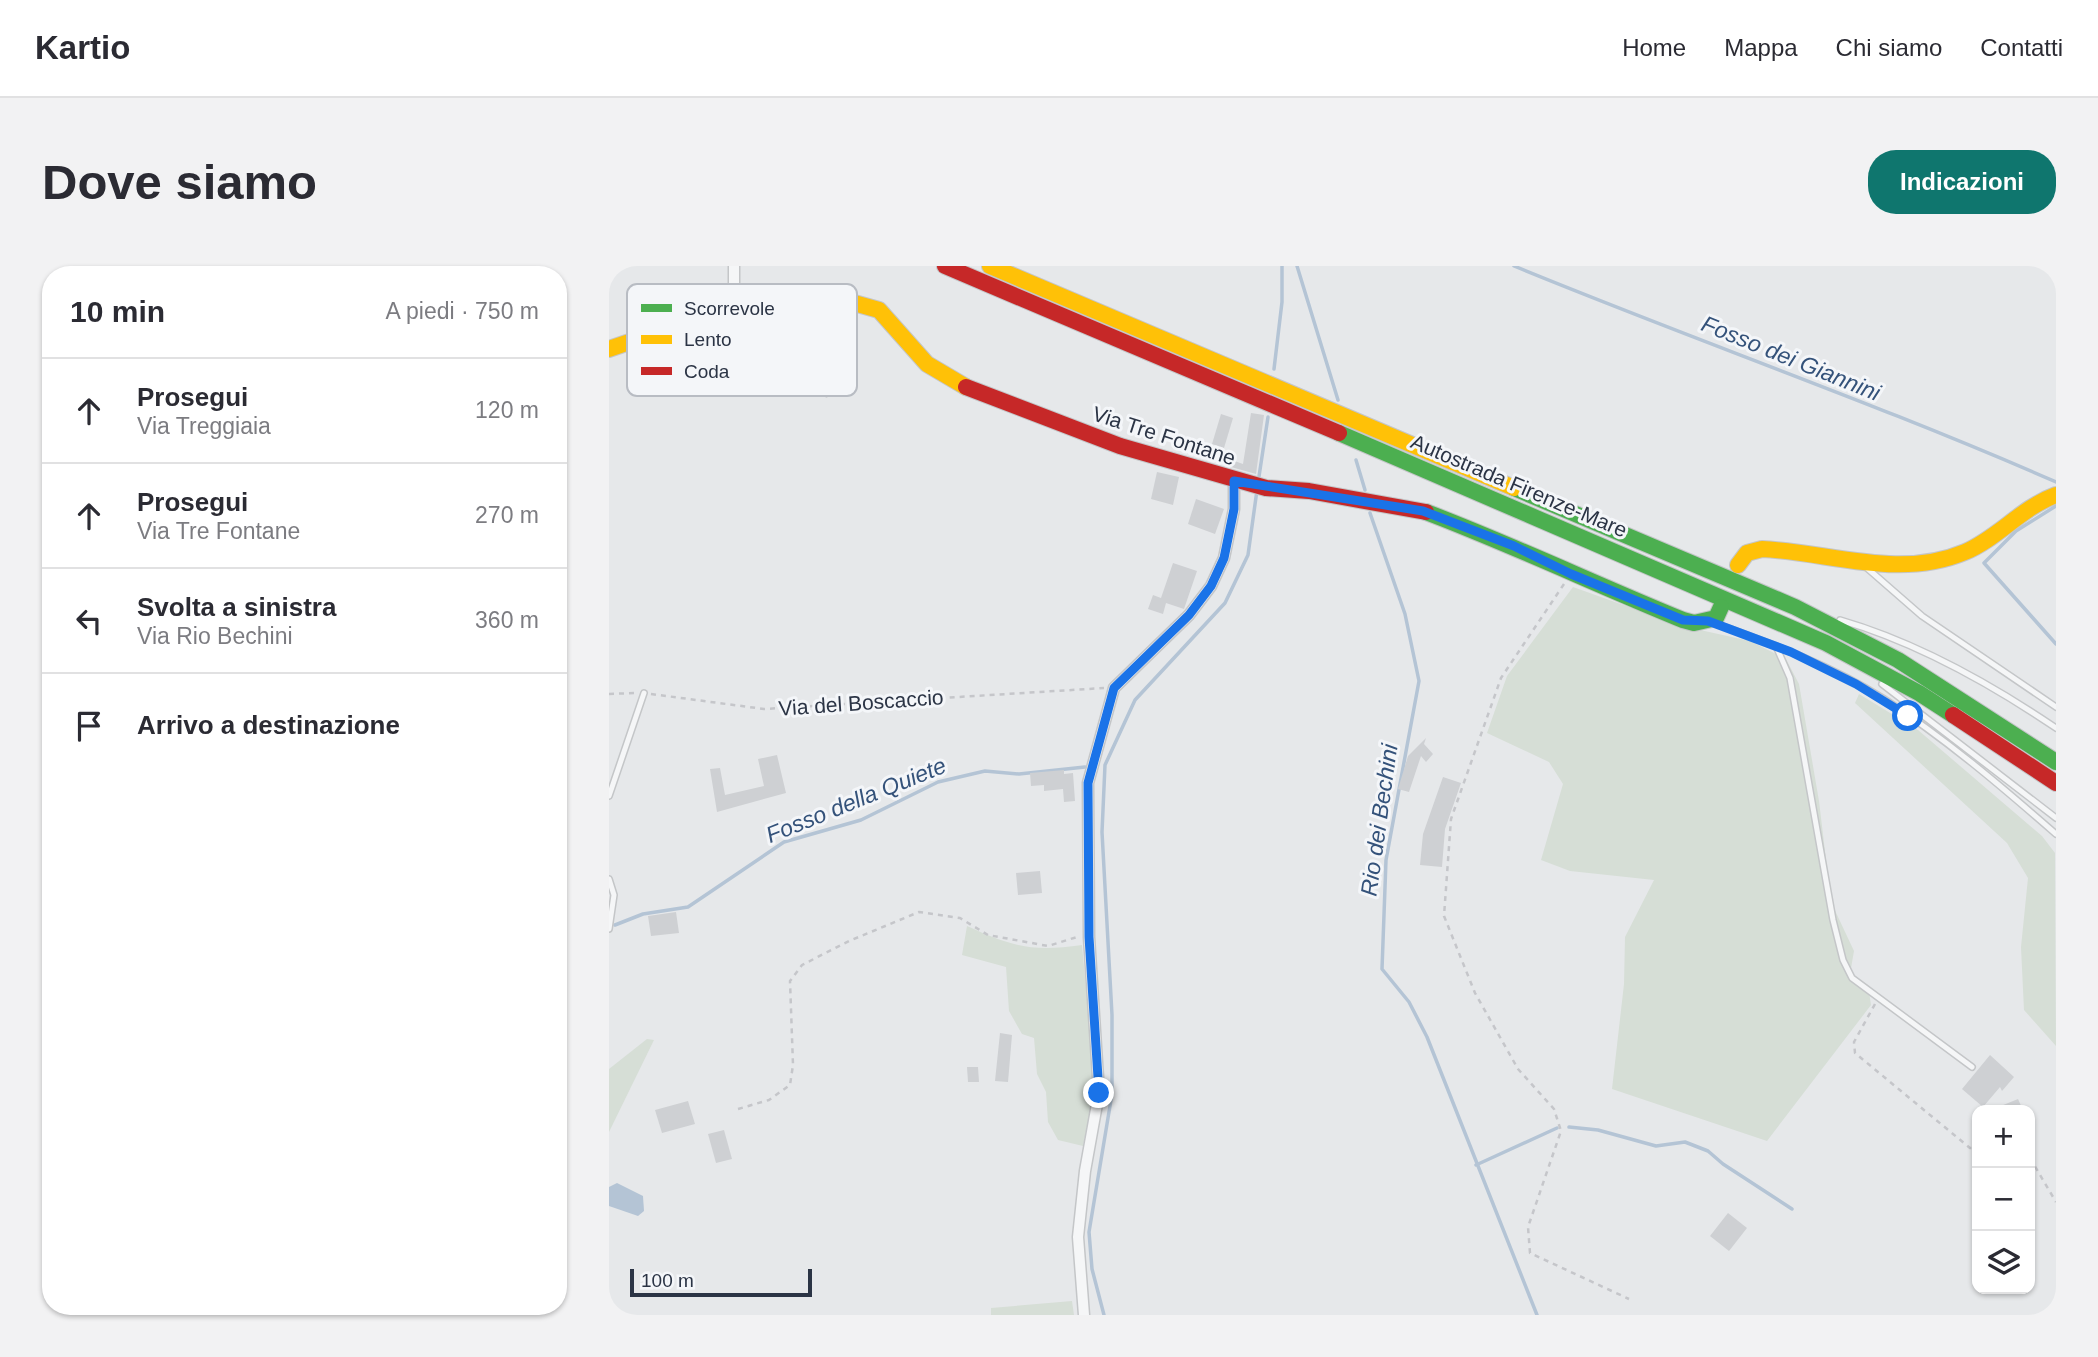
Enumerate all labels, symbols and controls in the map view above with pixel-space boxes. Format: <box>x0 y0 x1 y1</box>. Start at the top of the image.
text: Kartio <box>35 29 130 66</box>
text: Home <box>1622 34 1686 61</box>
text: Mappa <box>1724 34 1798 61</box>
text: Chi siamo <box>1836 34 1942 61</box>
text: Contatti <box>1980 34 2063 61</box>
button: Indicazioni <box>1868 150 2056 214</box>
text: Dove siamo <box>42 155 317 209</box>
legend <box>627 284 857 396</box>
text: 10 min <box>70 295 165 328</box>
text: A piedi · 750 m <box>386 298 539 324</box>
text: Scorrevole <box>684 298 775 319</box>
water label: Fosso dei Giannini <box>1698 310 1885 406</box>
text: Lento <box>684 329 732 350</box>
text: Coda <box>684 361 730 382</box>
text: Prosegui <box>137 382 248 412</box>
icon: ahead <box>70 392 108 430</box>
text: 120 m <box>475 397 539 423</box>
street label: Via Tre Fontane <box>1090 402 1239 469</box>
text: Via Treggiaia <box>137 413 271 439</box>
street label: Autostrada Firenze-Mare <box>1408 430 1631 542</box>
text: Prosegui <box>137 487 248 517</box>
icon: ahead <box>70 497 108 535</box>
text: 270 m <box>475 502 539 528</box>
text: Via Tre Fontane <box>137 518 300 544</box>
text: Svolta a sinistra <box>137 592 336 622</box>
icon: left <box>70 602 108 640</box>
text: 360 m <box>475 607 539 633</box>
text: Via Rio Bechini <box>137 623 293 649</box>
street label: Via del Boscaccio <box>778 685 944 720</box>
route start <box>1892 700 1923 731</box>
icon: arrive <box>70 707 108 745</box>
text: Arrivo a destinazione <box>137 710 400 740</box>
water label: Rio dei Bechini <box>1355 741 1403 898</box>
water label: Fosso della Quiete <box>762 752 950 848</box>
route end <box>1083 1077 1114 1108</box>
map controls <box>1972 1105 2035 1294</box>
button: + <box>1972 1105 2035 1168</box>
button: − <box>1972 1168 2035 1231</box>
button: layers <box>1972 1231 2035 1294</box>
scale bar <box>630 1266 812 1298</box>
text: 100 m <box>641 1270 694 1291</box>

